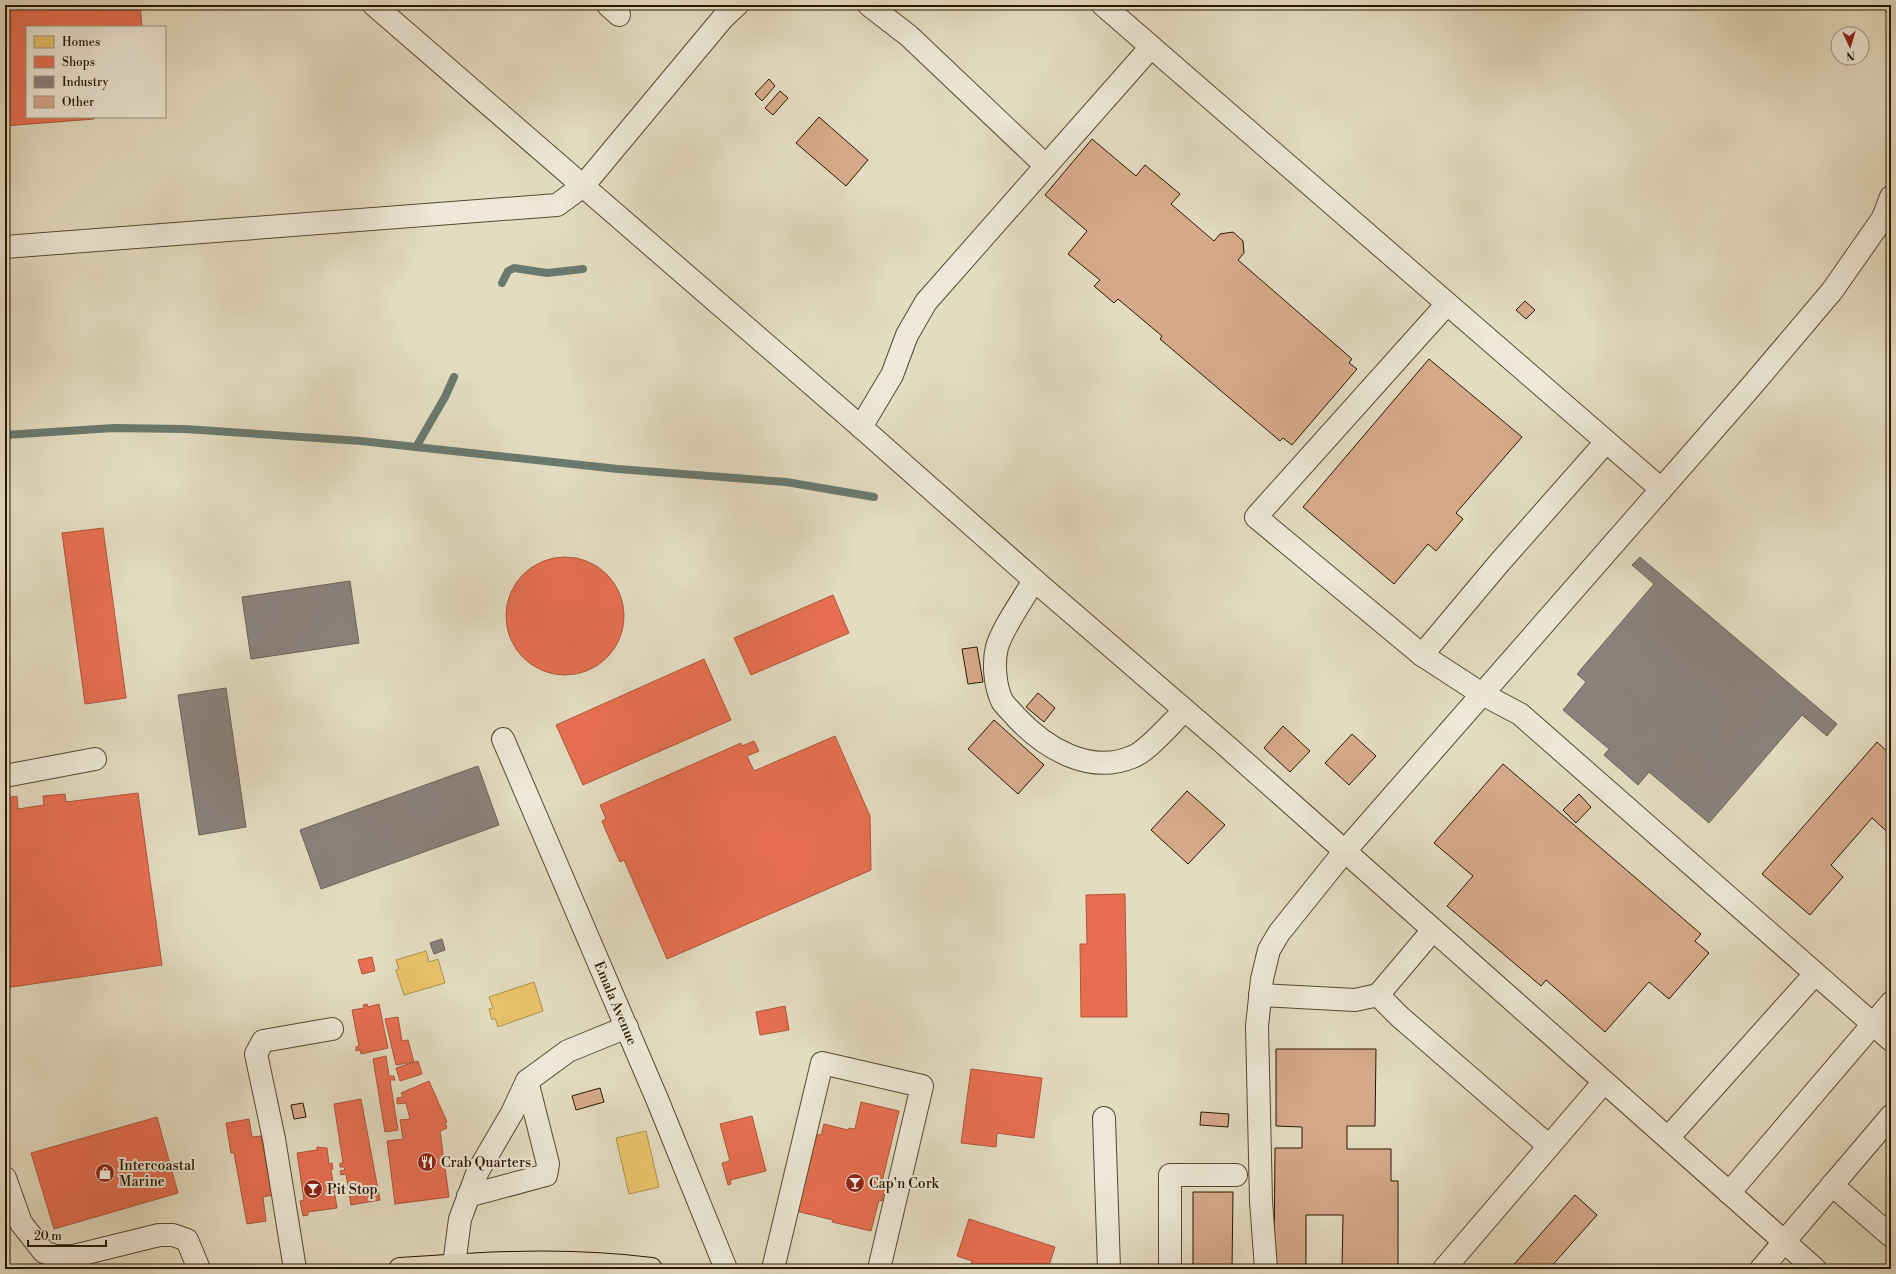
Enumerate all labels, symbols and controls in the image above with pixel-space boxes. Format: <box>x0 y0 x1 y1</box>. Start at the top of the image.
legend <box>26 26 166 118</box>
north arrow <box>1830 26 1870 66</box>
text: Homes <box>62 35 100 50</box>
text: N <box>1846 48 1855 62</box>
text: Shops <box>62 55 95 70</box>
text: Industry <box>62 75 109 90</box>
text: Other <box>62 95 94 110</box>
street label: Emala Avenue <box>589 959 641 1048</box>
restaurant icon: Crab Quarters <box>416 1151 438 1173</box>
place label: Crab Quarters <box>441 1154 531 1172</box>
place label: Intercoastal Marine <box>119 1157 195 1191</box>
shop icon: Intercoastal Marine <box>94 1162 116 1184</box>
bar icon: Cap'n Cork <box>844 1172 866 1194</box>
place label: Cap'n Cork <box>869 1175 940 1193</box>
bar icon: Pit Stop <box>302 1178 324 1200</box>
place label: Pit Stop <box>327 1181 378 1199</box>
scale bar <box>28 1222 106 1248</box>
text: 20 m <box>34 1229 62 1244</box>

